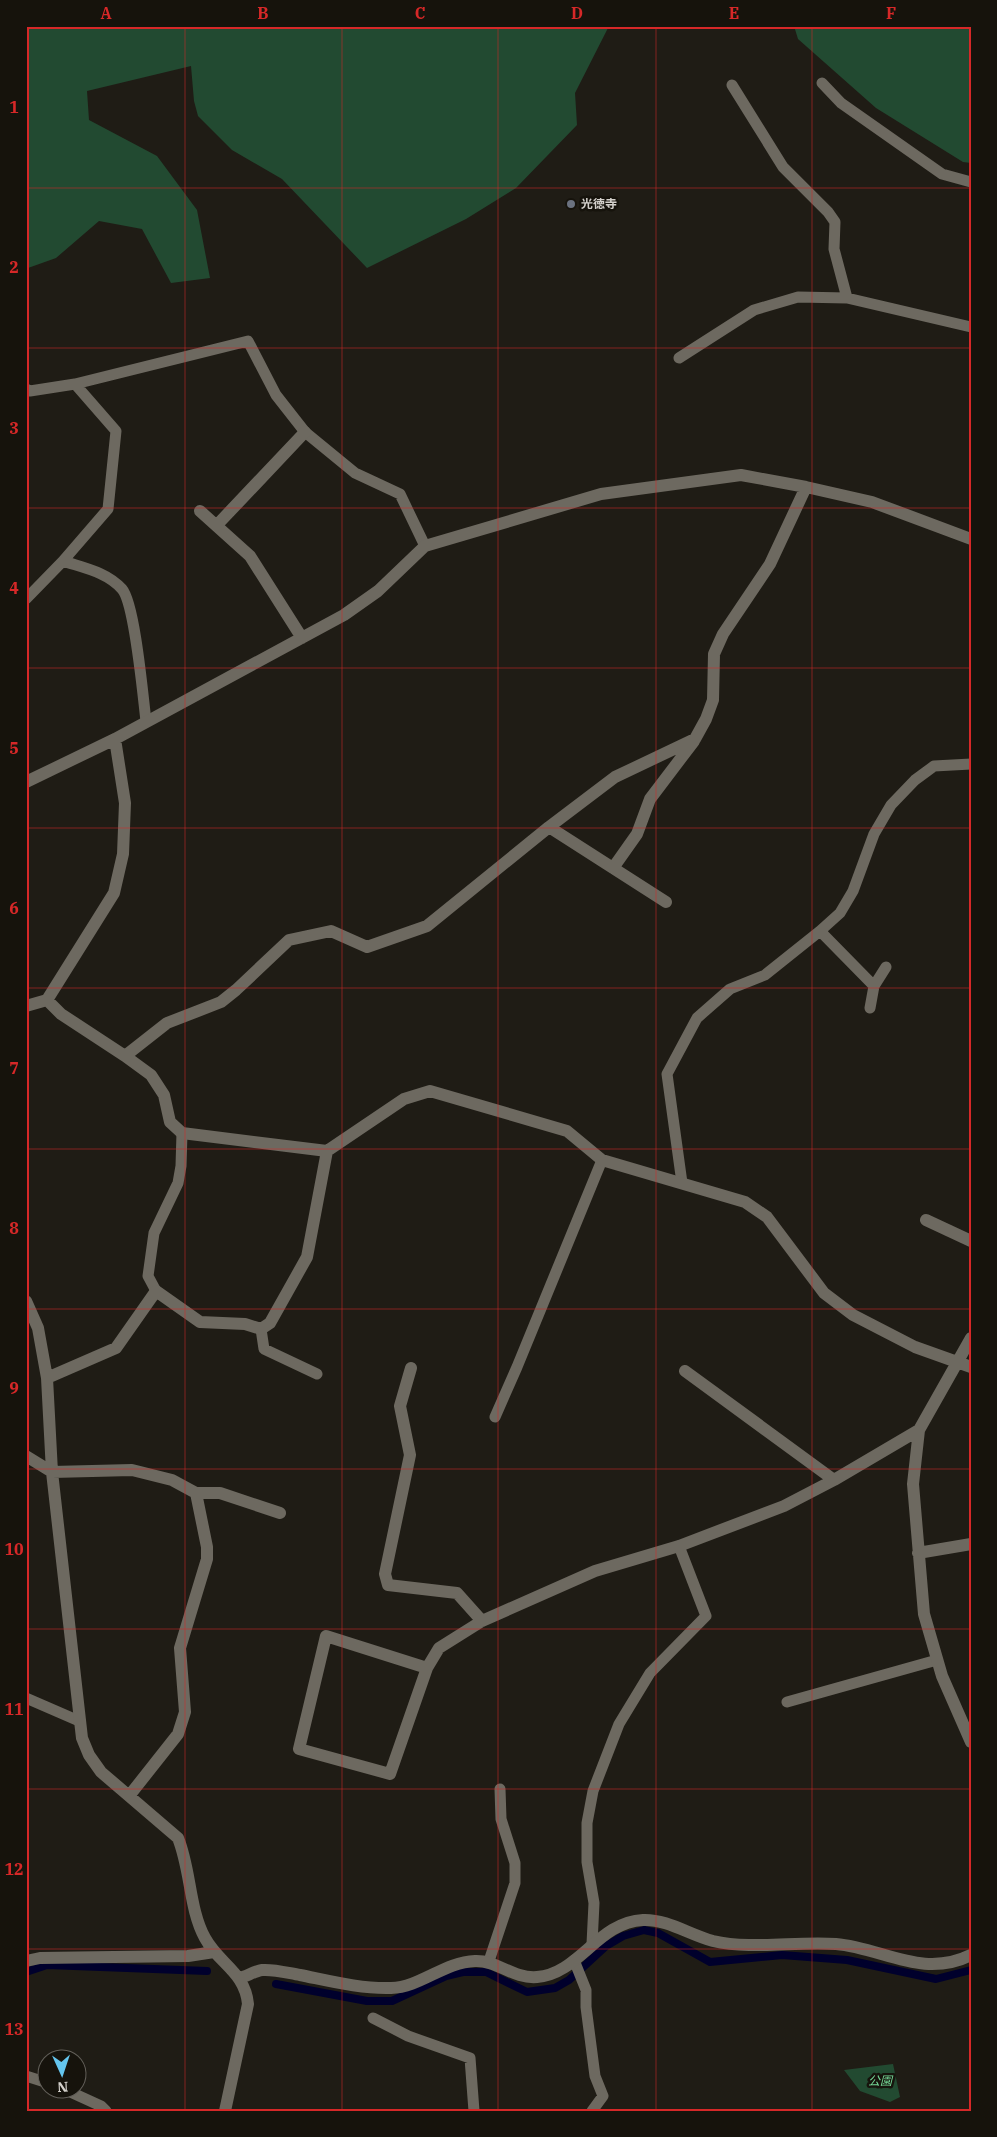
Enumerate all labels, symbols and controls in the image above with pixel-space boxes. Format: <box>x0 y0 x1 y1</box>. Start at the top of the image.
text: A <box>100 3 112 23</box>
text: B <box>257 3 269 23</box>
text: C <box>415 3 425 23</box>
text: D <box>571 3 583 23</box>
text: E <box>729 3 739 23</box>
text: F <box>886 3 896 23</box>
text: 1 <box>9 97 19 117</box>
place label: 光徳寺 <box>581 196 617 211</box>
marker: 光徳寺 <box>565 198 577 210</box>
text: 2 <box>9 257 19 277</box>
text: 3 <box>9 418 19 438</box>
text: 4 <box>9 578 19 598</box>
text: 5 <box>9 738 19 758</box>
text: 6 <box>9 898 19 918</box>
text: 7 <box>9 1058 19 1078</box>
text: 8 <box>9 1218 19 1238</box>
text: 9 <box>9 1378 19 1398</box>
text: 10 <box>4 1539 24 1559</box>
text: 11 <box>4 1699 24 1719</box>
text: 12 <box>4 1859 24 1879</box>
text: 13 <box>4 2019 24 2039</box>
north arrow <box>38 2050 88 2100</box>
park label: 公園 <box>868 2073 894 2088</box>
text: N <box>57 2078 69 2096</box>

